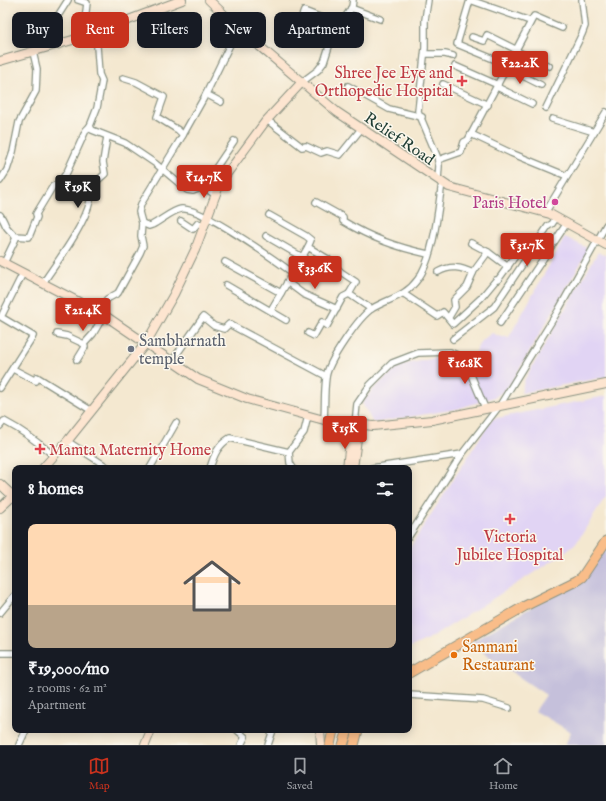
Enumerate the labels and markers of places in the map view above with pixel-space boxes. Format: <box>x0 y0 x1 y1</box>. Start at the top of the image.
pin: ₹22.2K <box>487 51 553 85</box>
place label: Shree Jee Eye and Orthopedic Hospital <box>315 64 454 102</box>
marker: Shree Jee Eye and Orthopedic Hospital <box>456 75 468 87</box>
pin: ₹14.7K <box>171 165 237 199</box>
pin: ₹19K <box>54 175 102 209</box>
place label: Paris Hotel <box>472 194 548 214</box>
marker: Paris Hotel <box>550 197 560 207</box>
pin: ₹31.7K <box>494 233 560 267</box>
pin: ₹33.6K <box>282 256 348 290</box>
pin: ₹21.4K <box>50 298 116 332</box>
place label: Sambharnath temple <box>139 332 226 370</box>
marker: Sambharnath temple <box>126 344 136 354</box>
pin: ₹16.8K <box>432 351 498 385</box>
pin: ₹15K <box>321 416 369 450</box>
place label: Mamta Maternity Home <box>49 441 211 461</box>
marker: Mamta Maternity Home <box>34 443 46 455</box>
marker: Victoria Jubilee Hospital <box>504 513 516 525</box>
place label: Victoria Jubilee Hospital <box>454 528 564 566</box>
place label: Sanmani Restaurant <box>462 638 535 676</box>
marker: Sanmani Restaurant <box>449 650 459 660</box>

